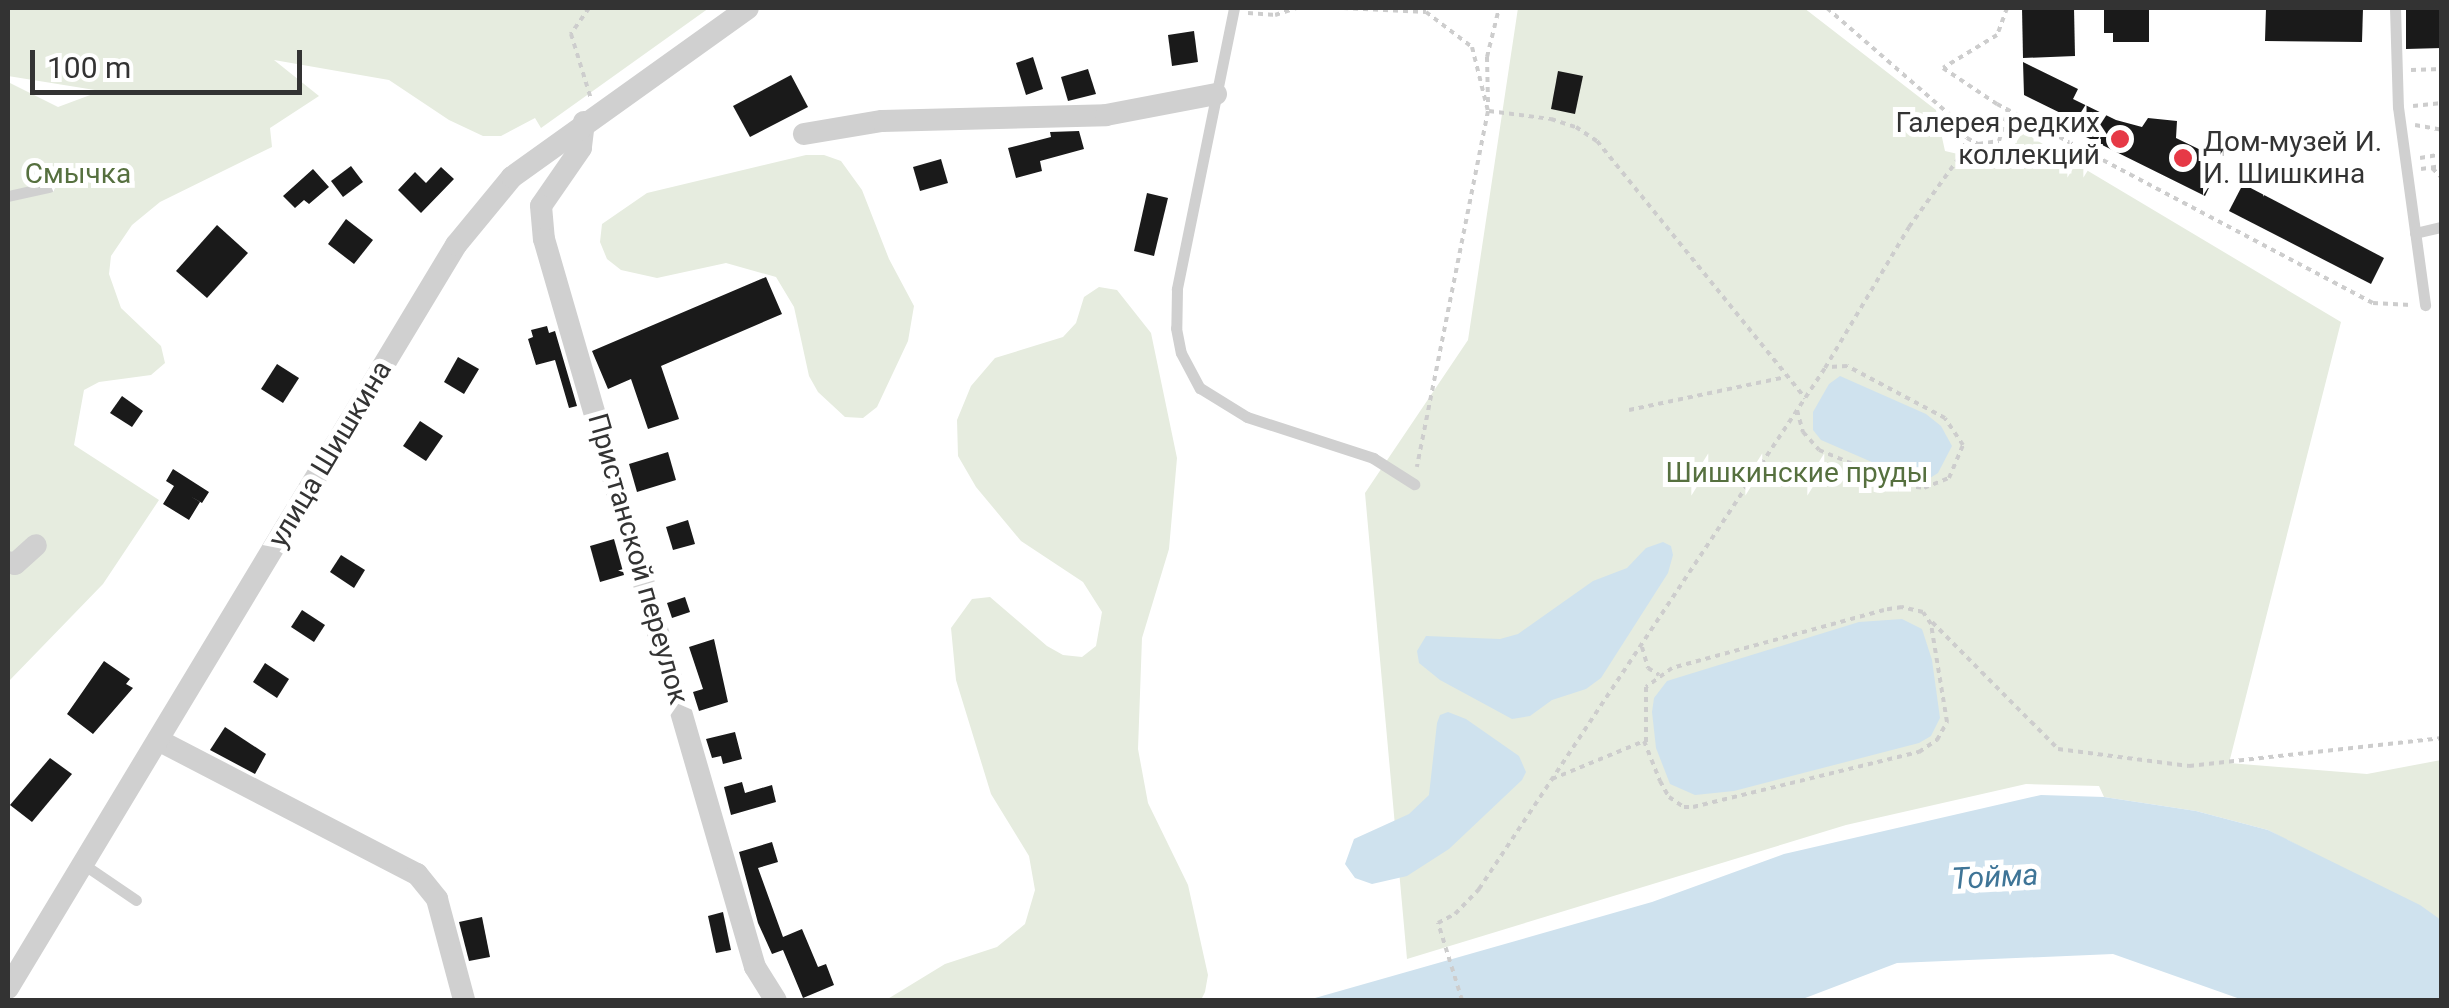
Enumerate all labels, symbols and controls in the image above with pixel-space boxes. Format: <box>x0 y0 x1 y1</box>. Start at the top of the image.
scale bar <box>35 30 308 92</box>
text: 100 m <box>47 50 131 85</box>
place label: Галерея редких коллекций <box>1896 106 2100 172</box>
place label: Дом-музей И. И. Шишкина <box>2203 125 2382 191</box>
marker: Галерея редких коллекций <box>2109 128 2131 150</box>
marker: Дом-музей И. И. Шишкина <box>2172 147 2194 169</box>
park label: Смычка <box>25 157 131 191</box>
street label: улица Шишкина <box>261 355 399 553</box>
street label: Пристанской переулок <box>580 410 696 708</box>
park label: Шишкинские пруды <box>1665 456 1929 490</box>
water label: Тойма <box>1951 857 2039 897</box>

